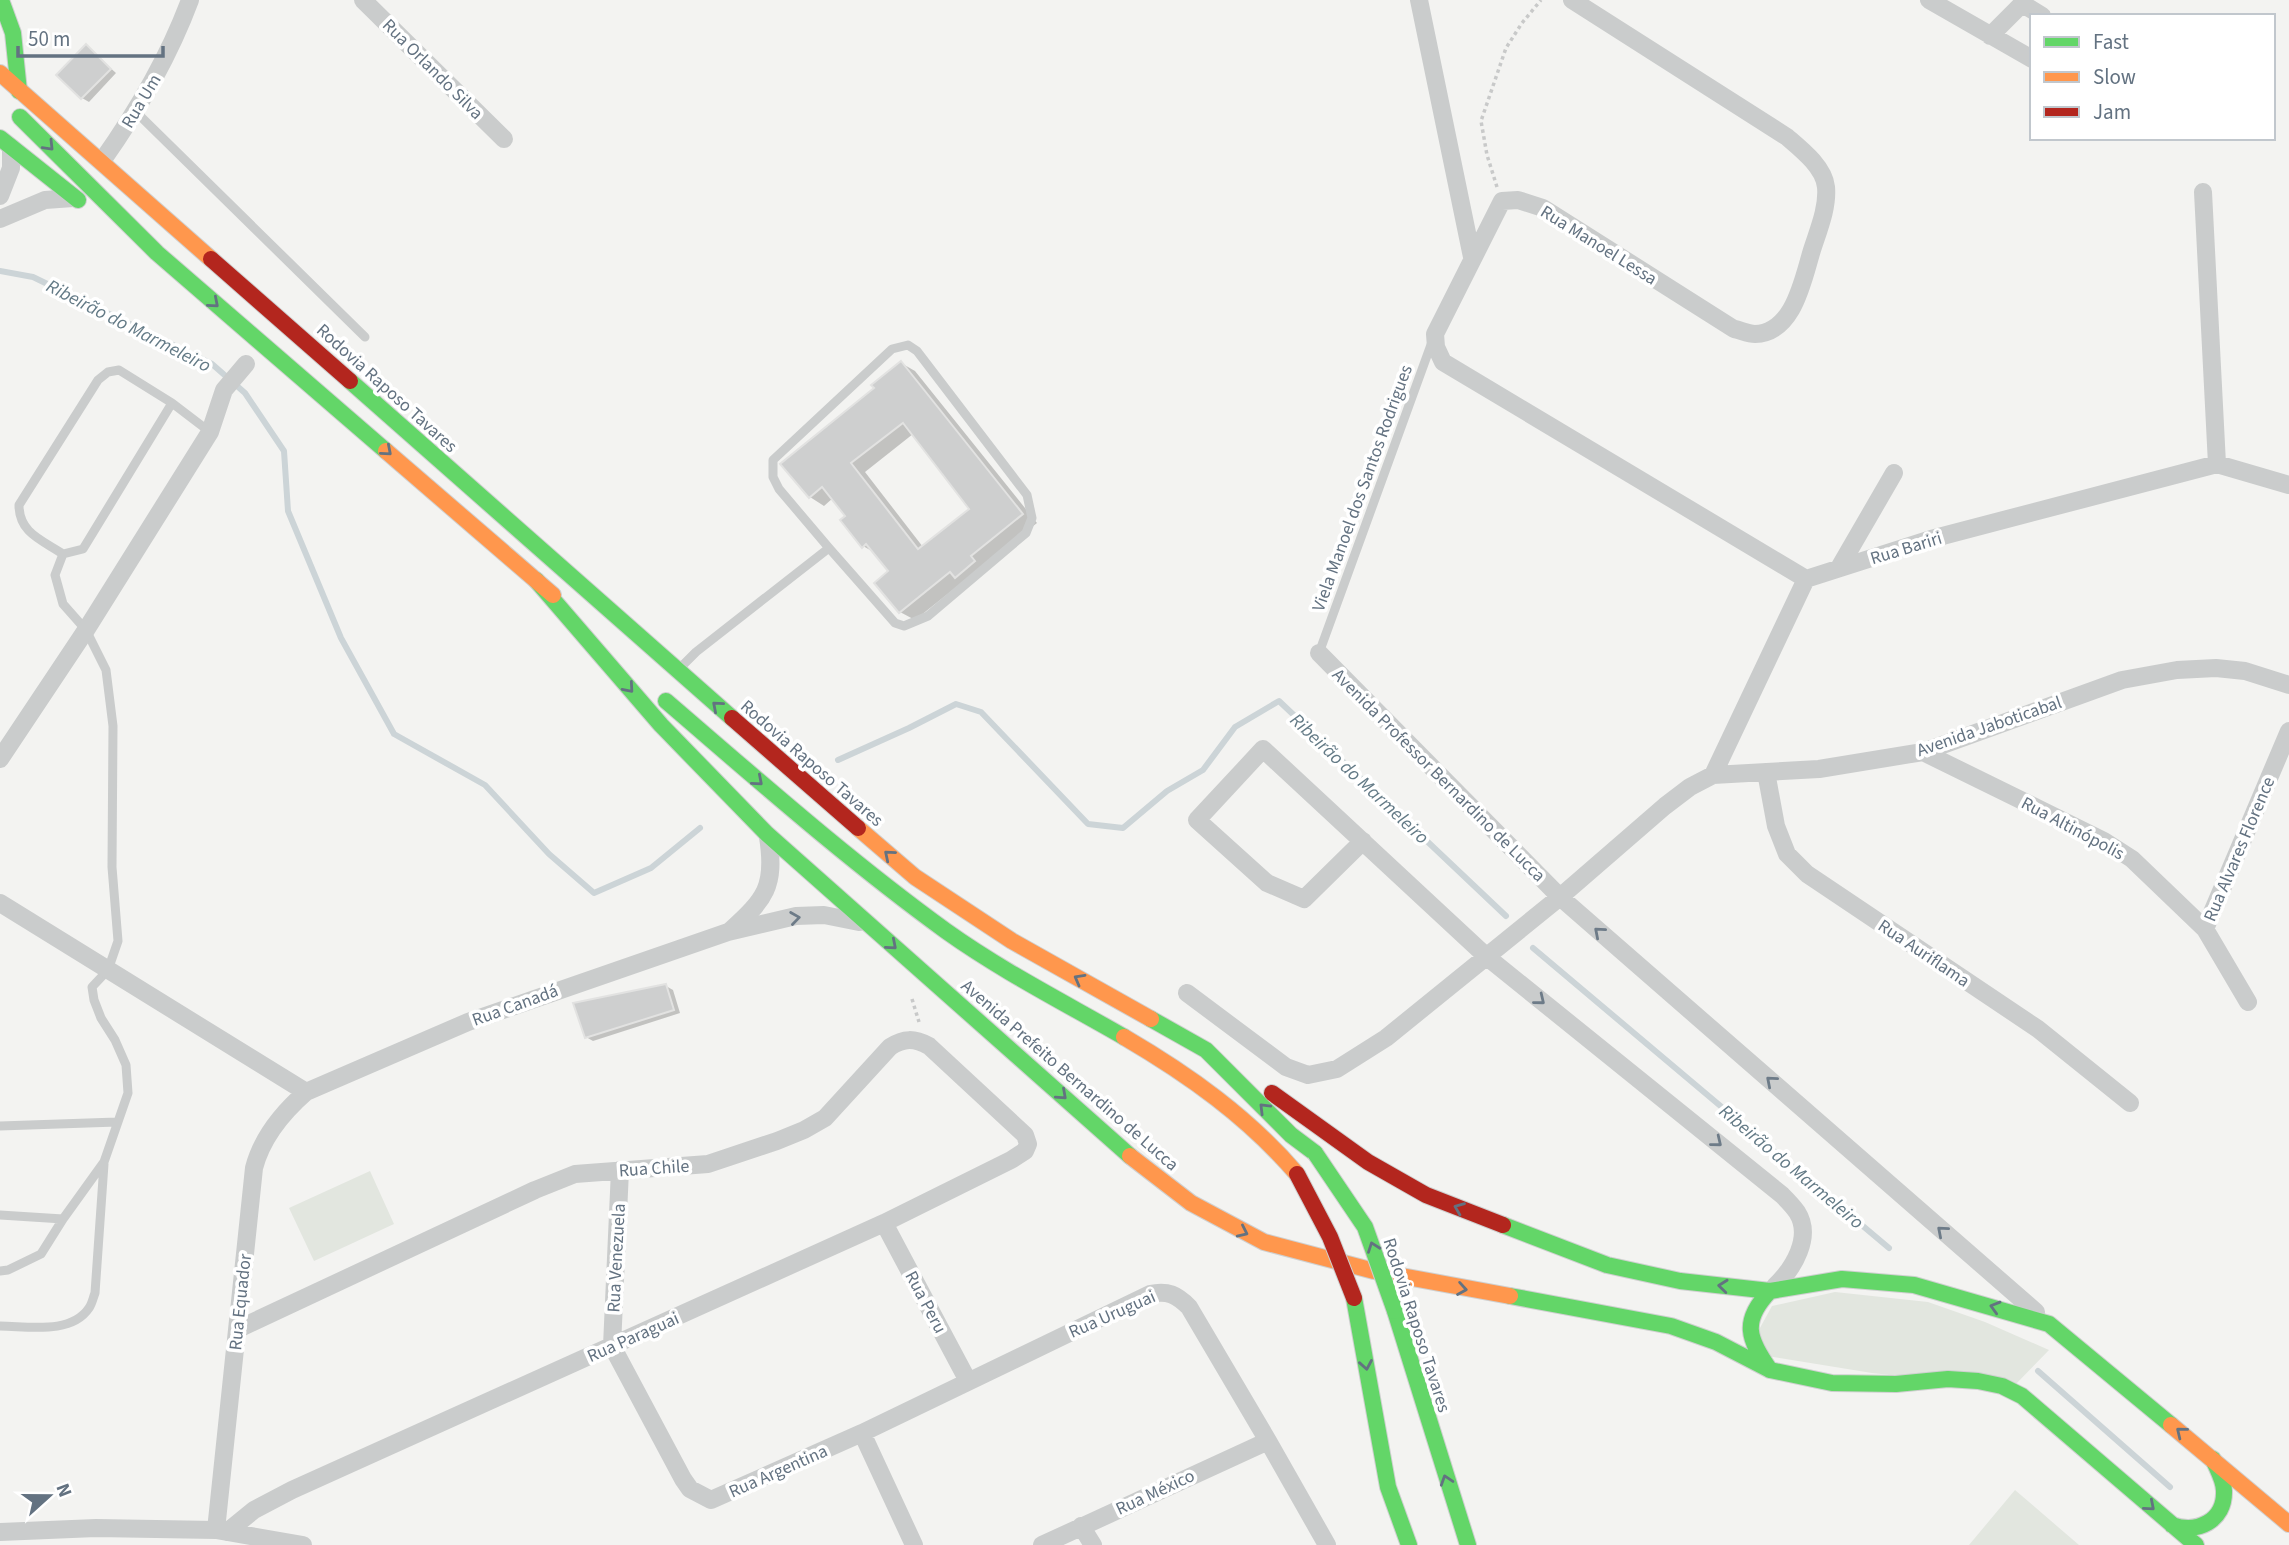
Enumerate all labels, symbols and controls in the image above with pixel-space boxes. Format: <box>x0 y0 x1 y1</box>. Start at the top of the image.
street label: Rua Orlando Silva <box>377 13 489 125</box>
scale bar <box>18 14 163 58</box>
legend <box>2030 14 2275 140</box>
text: 50 m <box>28 24 70 54</box>
text: Fast <box>2093 27 2129 57</box>
text: Slow <box>2093 62 2136 92</box>
street label: Rua Um <box>115 69 167 133</box>
text: Jam <box>2093 97 2131 127</box>
one-way arrow <box>41 138 54 151</box>
street label: Rua Manoel Lessa <box>1536 200 1662 291</box>
water label: Ribeirão do Marmeleiro <box>41 273 215 380</box>
one-way arrow <box>206 295 219 307</box>
street label: Rodovia Raposo Tavares <box>311 318 463 459</box>
street label: Viela Manoel dos Santos Rodrigues <box>1306 361 1419 615</box>
one-way arrow <box>378 443 391 455</box>
street label: Rua Bariri <box>1867 526 1945 571</box>
street label: Avenida Professor Bernardino de Lucca <box>1326 663 1551 888</box>
one-way arrow <box>621 680 633 693</box>
street label: Avenida Jaboticabal <box>1913 690 2065 763</box>
street label: Rodovia Raposo Tavares <box>735 694 889 832</box>
one-way arrow <box>712 702 725 714</box>
water label: Ribeirão do Marmeleiro <box>1283 707 1435 851</box>
one-way arrow <box>750 773 763 785</box>
street label: Rua Alvares Florence <box>2198 773 2281 925</box>
street label: Rua Altinópolis <box>2017 791 2129 866</box>
one-way arrow <box>884 851 897 863</box>
one-way arrow <box>789 910 801 925</box>
street label: Rua Auriflama <box>1873 913 1975 993</box>
one-way arrow <box>1595 928 1608 940</box>
one-way arrow <box>883 936 896 949</box>
street label: Avenida Prefeito Bernardino de Lucca <box>956 974 1184 1177</box>
one-way arrow <box>1074 974 1087 987</box>
street label: Rua Canadá <box>469 978 562 1033</box>
one-way arrow <box>1533 991 1545 1004</box>
one-way arrow <box>1766 1077 1779 1089</box>
one-way arrow <box>1054 1087 1067 1099</box>
water label: Ribeirão do Marmeleiro <box>1713 1098 1869 1236</box>
one-way arrow <box>1259 1104 1272 1117</box>
one-way arrow <box>1710 1134 1722 1147</box>
street label: Rua Chile <box>618 1154 690 1183</box>
one-way arrow <box>1453 1202 1466 1216</box>
street label: Rua Venezuela <box>601 1203 632 1313</box>
one-way arrow <box>1236 1224 1248 1238</box>
one-way arrow <box>1938 1227 1951 1239</box>
street label: Rodovia Raposo Tavares <box>1377 1235 1457 1416</box>
one-way arrow <box>1367 1241 1381 1253</box>
street label: Rua Equador <box>223 1252 258 1352</box>
street label: Rua Peru <box>899 1267 952 1338</box>
one-way arrow <box>1717 1278 1728 1293</box>
one-way arrow <box>1456 1280 1468 1295</box>
street label: Rua Uruguai <box>1065 1284 1160 1345</box>
one-way arrow <box>1989 1301 2001 1315</box>
street label: Rua Paraguai <box>583 1306 683 1369</box>
one-way arrow <box>1358 1359 1373 1371</box>
one-way arrow <box>2176 1428 2189 1440</box>
street label: Rua Argentina <box>725 1439 832 1504</box>
north arrow <box>14 1461 84 1531</box>
street label: Rua México <box>1112 1463 1199 1522</box>
one-way arrow <box>1440 1475 1454 1487</box>
text: N <box>49 1480 78 1501</box>
one-way arrow <box>2143 1498 2155 1511</box>

